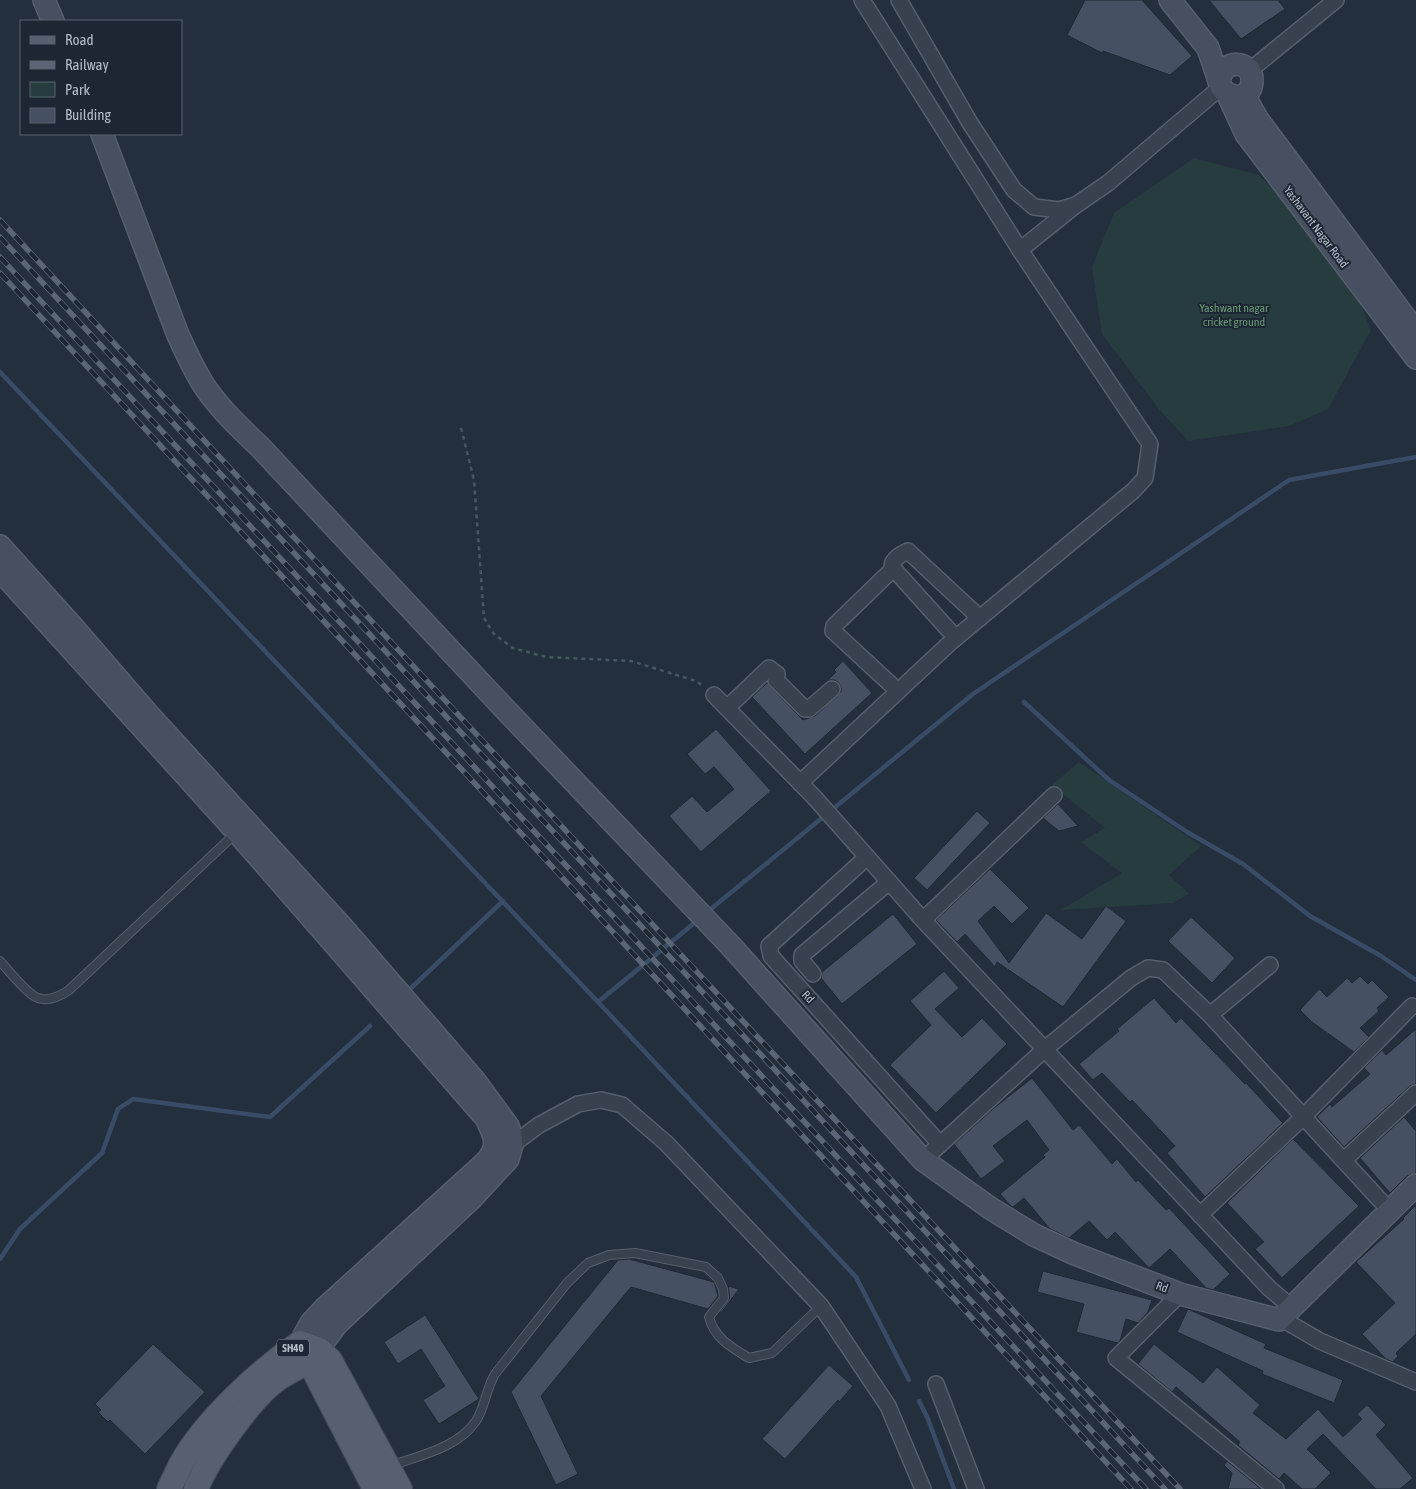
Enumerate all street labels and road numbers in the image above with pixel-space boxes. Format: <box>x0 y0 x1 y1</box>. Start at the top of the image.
street label: Yashavant Nagar Road <box>1281 183 1351 271</box>
street label: Rd <box>799 988 817 1006</box>
street label: Rd <box>1154 1278 1170 1296</box>
road number: SH40 <box>277 1340 309 1356</box>

